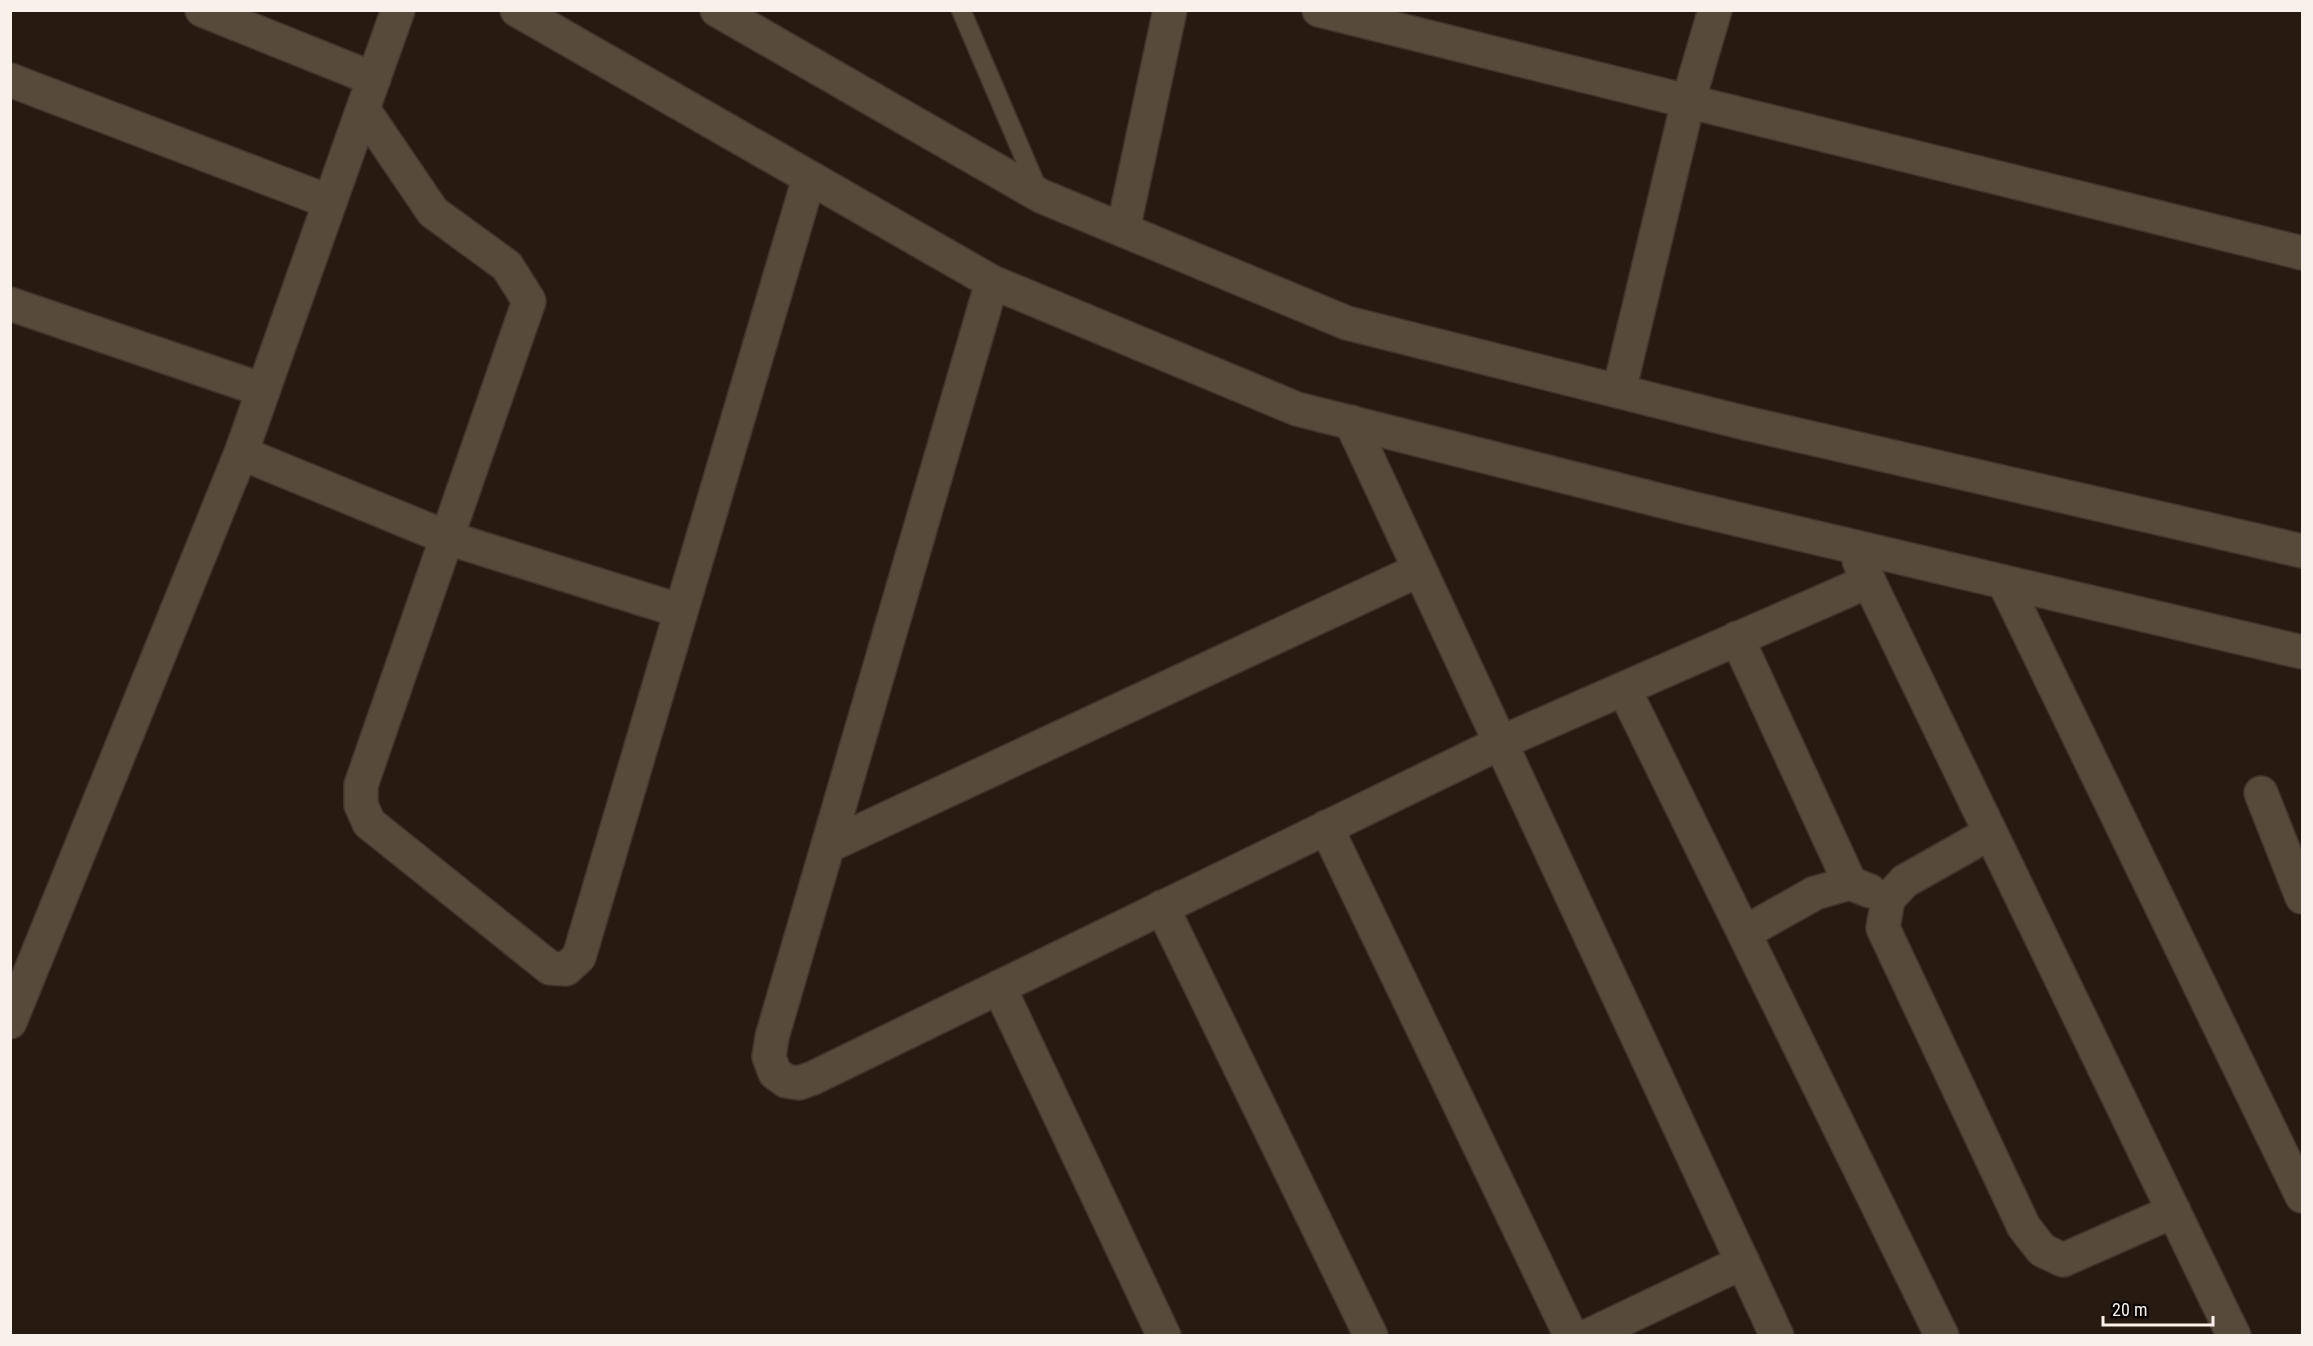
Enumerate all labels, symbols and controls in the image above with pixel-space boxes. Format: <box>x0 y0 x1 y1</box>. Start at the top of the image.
scale bar <box>2103 1289 2212 1327</box>
text: 20 m <box>2112 1299 2147 1320</box>

